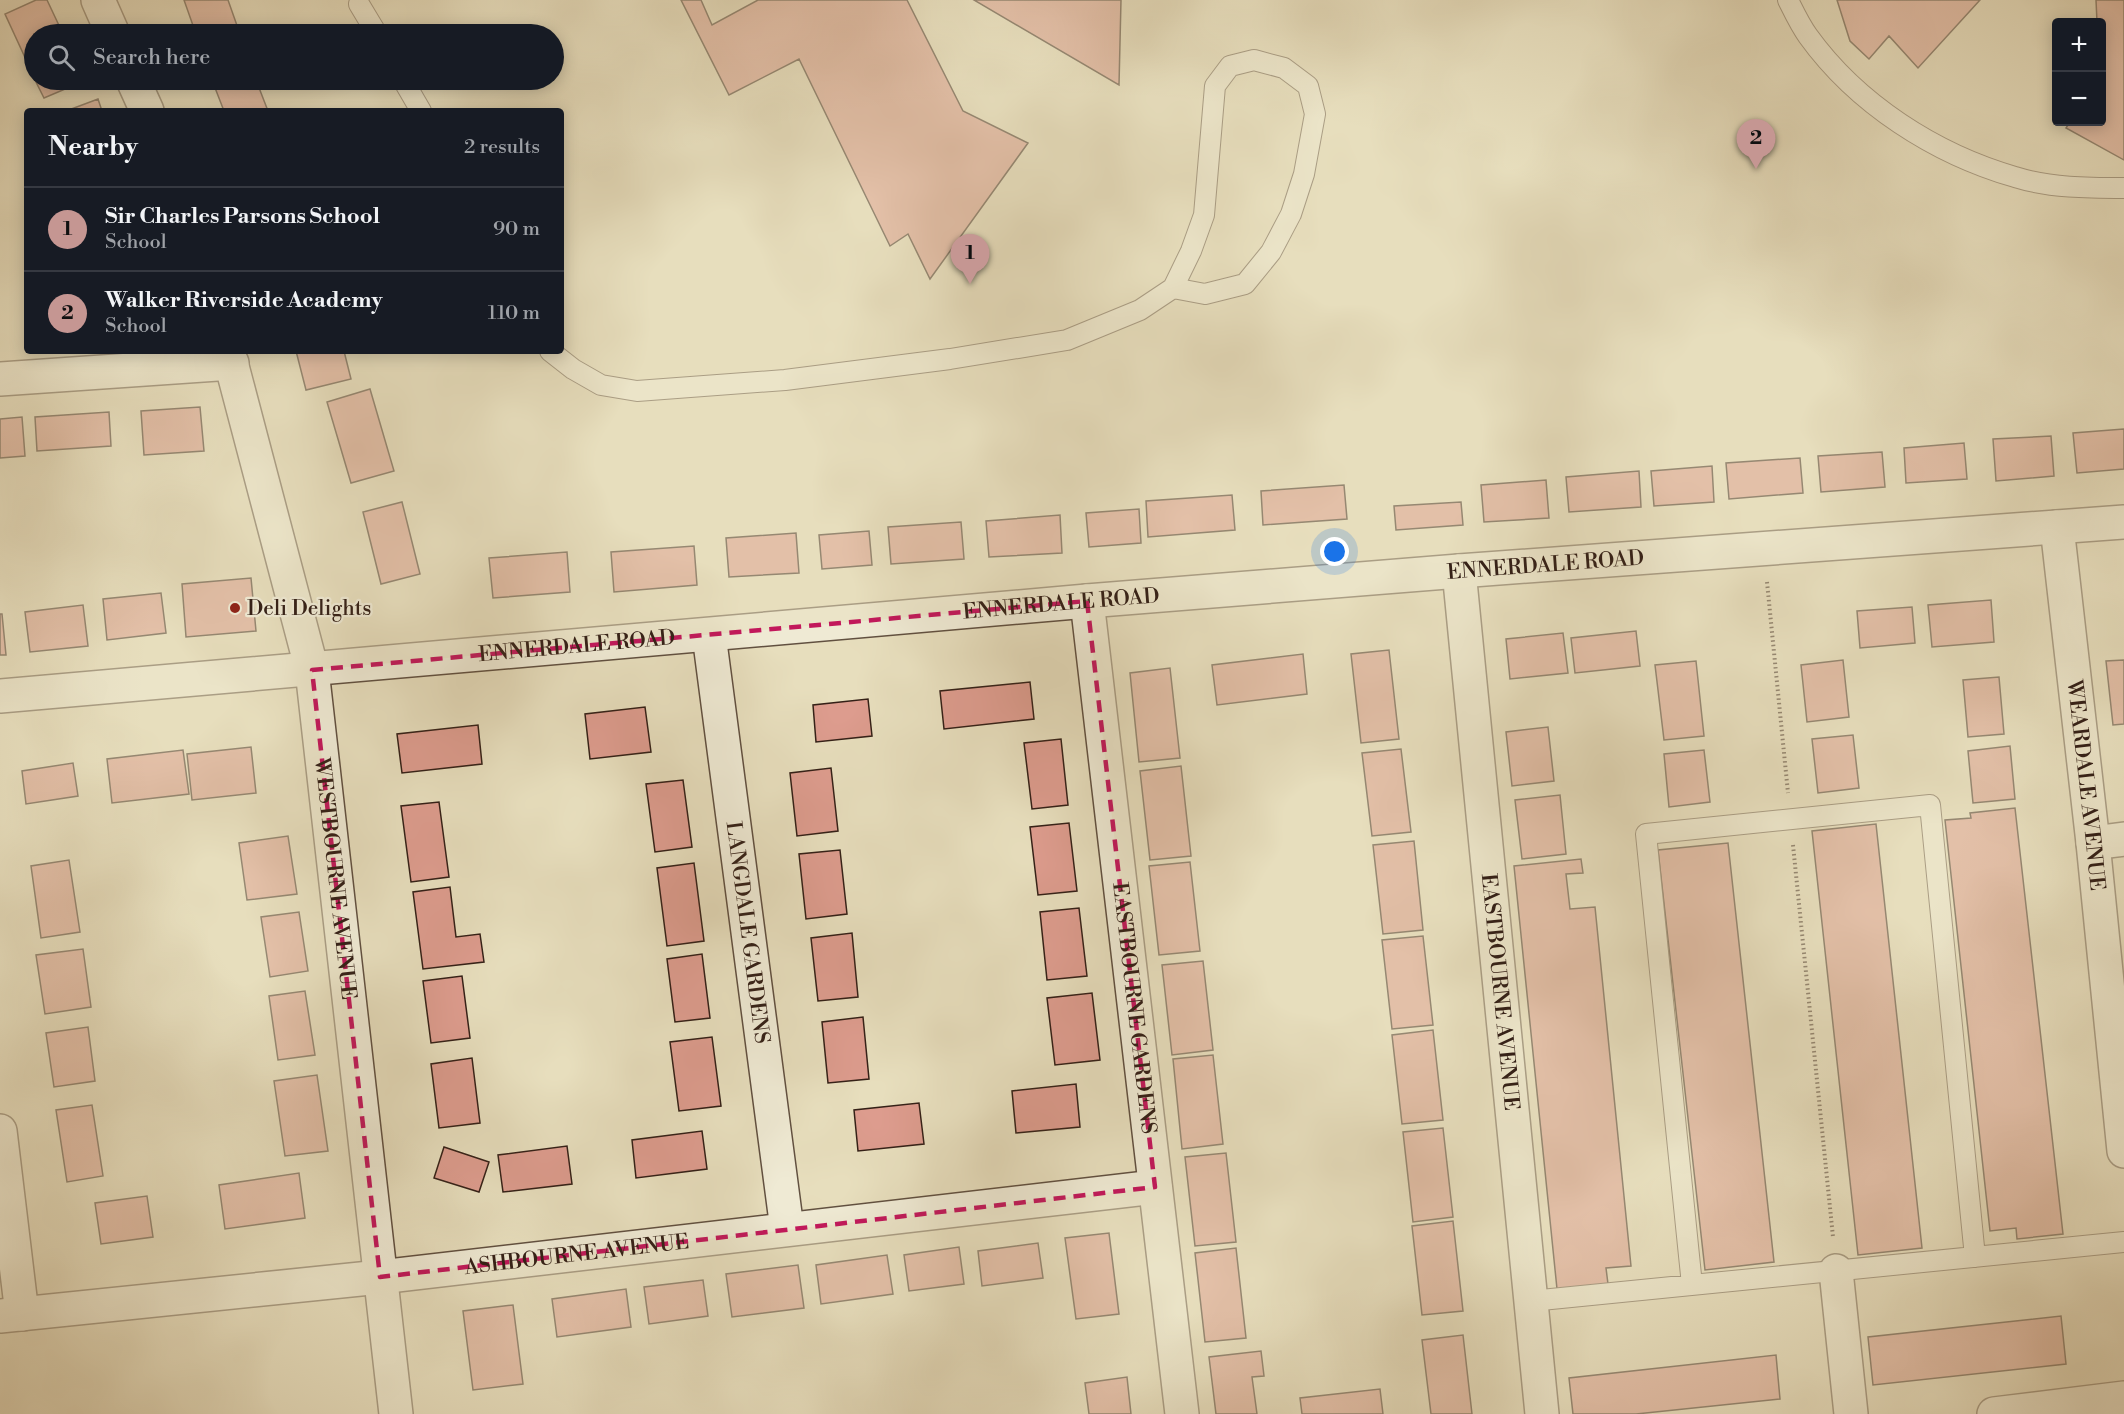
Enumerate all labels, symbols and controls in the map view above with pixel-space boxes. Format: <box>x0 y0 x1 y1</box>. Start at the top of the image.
map controls <box>2052 18 2106 126</box>
button: + <box>2052 18 2106 72</box>
search box <box>24 24 564 90</box>
icon: search <box>45 41 78 74</box>
text: Search here <box>93 44 210 71</box>
button: − <box>2052 72 2106 126</box>
pin: 2 <box>1736 120 1776 169</box>
text: Nearby <box>48 131 138 163</box>
text: 2 results <box>464 135 540 160</box>
text: Sir Charles Parsons School <box>105 203 380 230</box>
text: 1 <box>63 217 72 242</box>
text: 90 m <box>493 217 540 242</box>
text: School <box>105 230 167 255</box>
pin: 1 <box>950 234 990 284</box>
text: Walker Riverside Academy <box>105 287 382 314</box>
text: 2 <box>61 301 74 326</box>
text: 110 m <box>488 301 540 326</box>
text: School <box>105 314 167 339</box>
your location <box>1320 537 1349 566</box>
street label: ENNERDALE ROAD <box>1446 545 1645 586</box>
street label: ENNERDALE ROAD <box>961 583 1161 626</box>
place label: Deli Delights <box>247 596 372 622</box>
marker: Deli Delights <box>228 601 242 615</box>
street label: ENNERDALE ROAD <box>477 625 676 668</box>
street label: WEARDALE AVENUE <box>2060 678 2110 892</box>
street label: WESTBOURNE AVENUE <box>308 756 361 1001</box>
street label: LANGDALE GARDENS <box>720 820 775 1045</box>
street label: EASTBOURNE AVENUE <box>1475 872 1524 1112</box>
street label: EASTBOURNE GARDENS <box>1106 881 1161 1136</box>
street label: ASHBOURNE AVENUE <box>462 1229 691 1281</box>

